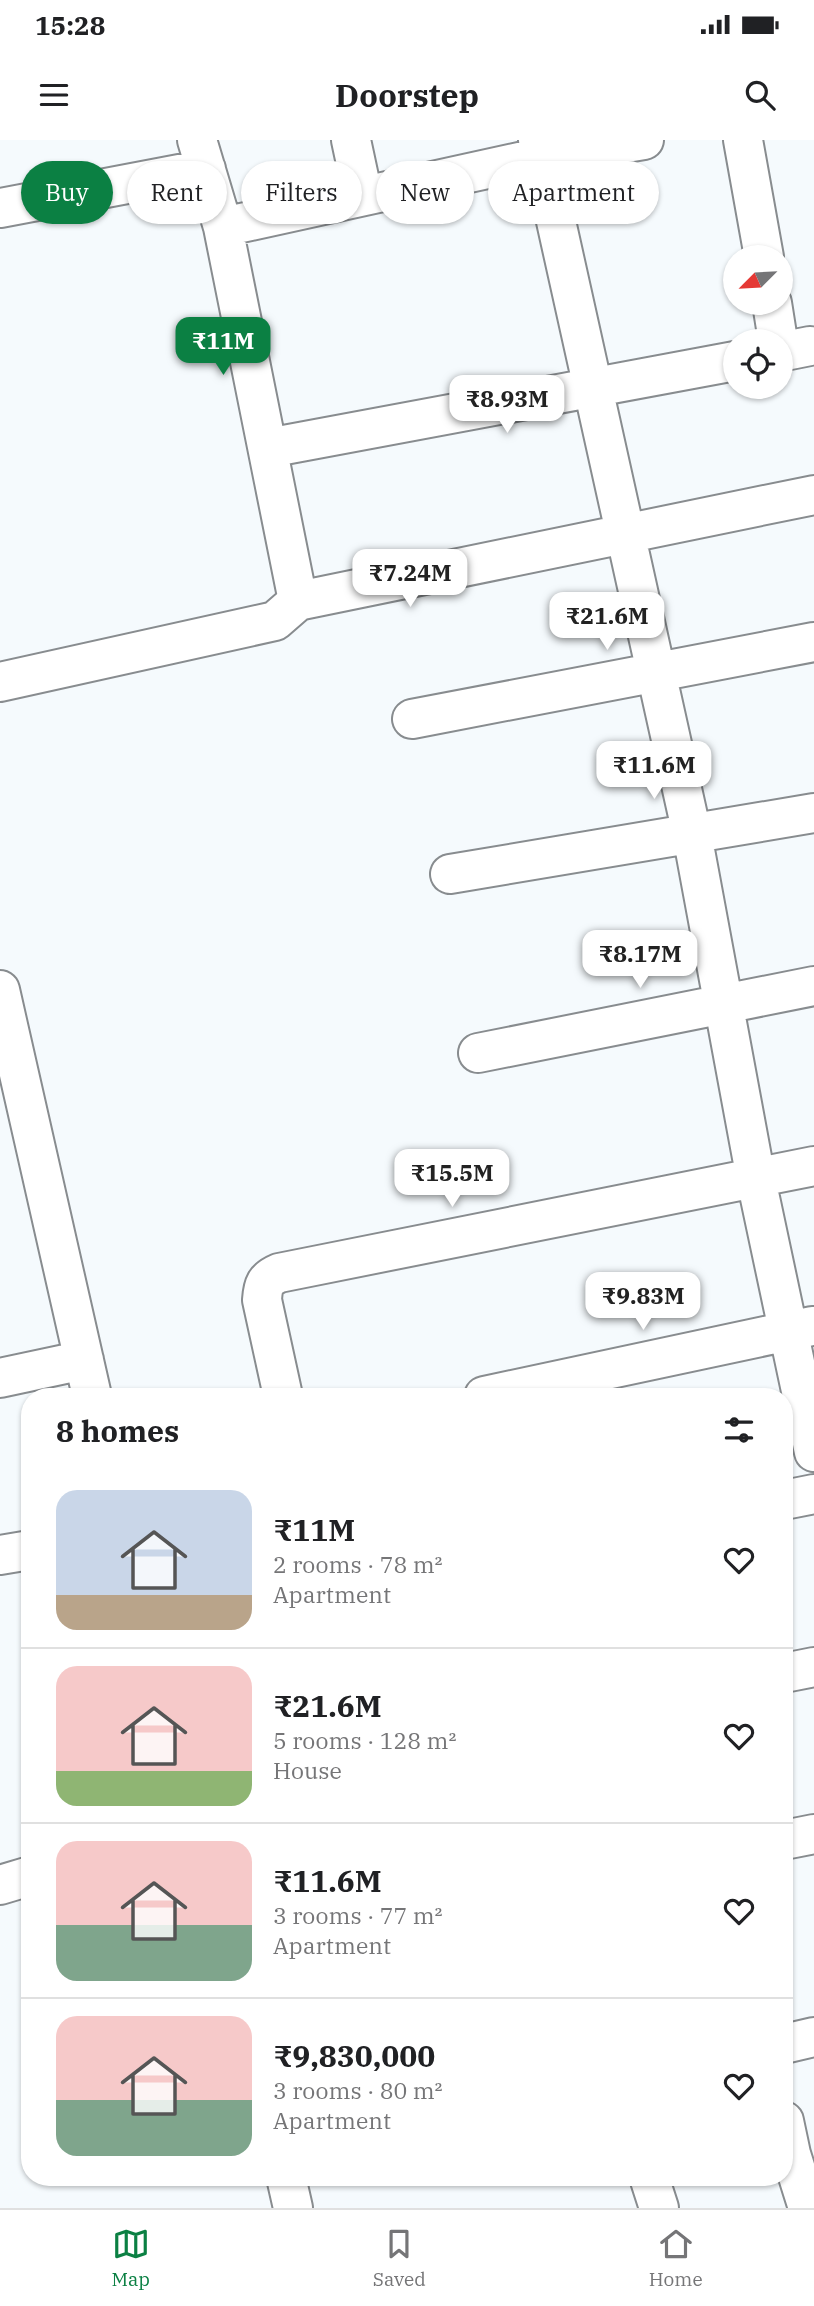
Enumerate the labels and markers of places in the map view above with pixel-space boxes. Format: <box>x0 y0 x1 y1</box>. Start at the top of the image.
pin: ₹11M <box>182 317 264 377</box>
pin: ₹8.93M <box>450 376 564 435</box>
pin: ₹7.24M <box>353 550 467 609</box>
pin: ₹21.6M <box>550 592 664 652</box>
pin: ₹11.6M <box>597 742 711 801</box>
pin: ₹8.17M <box>583 930 697 990</box>
pin: ₹15.5M <box>395 1150 509 1209</box>
pin: ₹9.83M <box>586 1272 700 1332</box>

